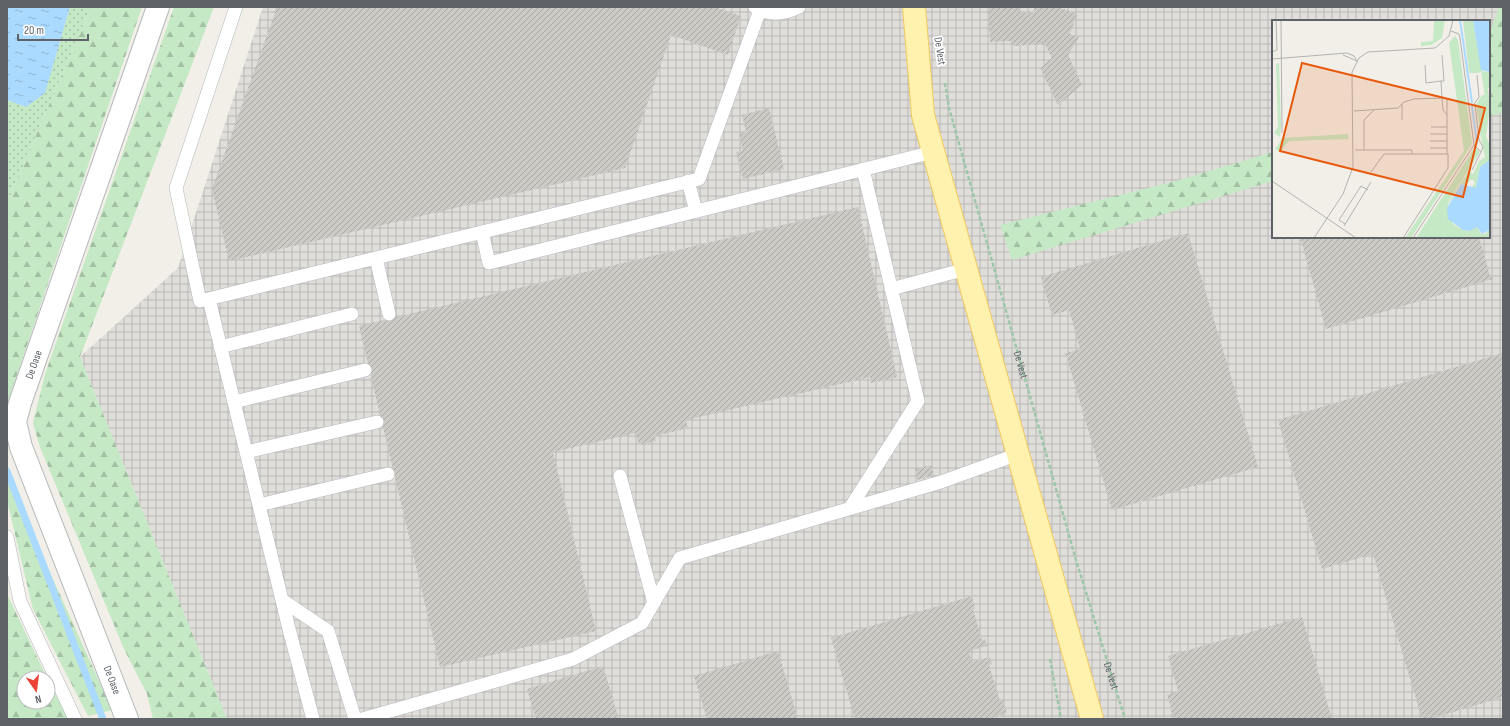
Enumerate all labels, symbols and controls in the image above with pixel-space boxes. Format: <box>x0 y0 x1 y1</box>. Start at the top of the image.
scale bar <box>18 16 88 42</box>
inset map <box>1272 20 1490 238</box>
text: 20 m <box>24 23 44 38</box>
street label: De Vest <box>931 36 949 66</box>
street label: De Oase <box>22 348 44 381</box>
street label: De Vest <box>1011 350 1031 381</box>
street label: De Vest <box>1101 661 1122 692</box>
street label: De Oase <box>101 664 123 696</box>
north arrow <box>16 670 56 710</box>
text: N <box>34 692 43 706</box>

